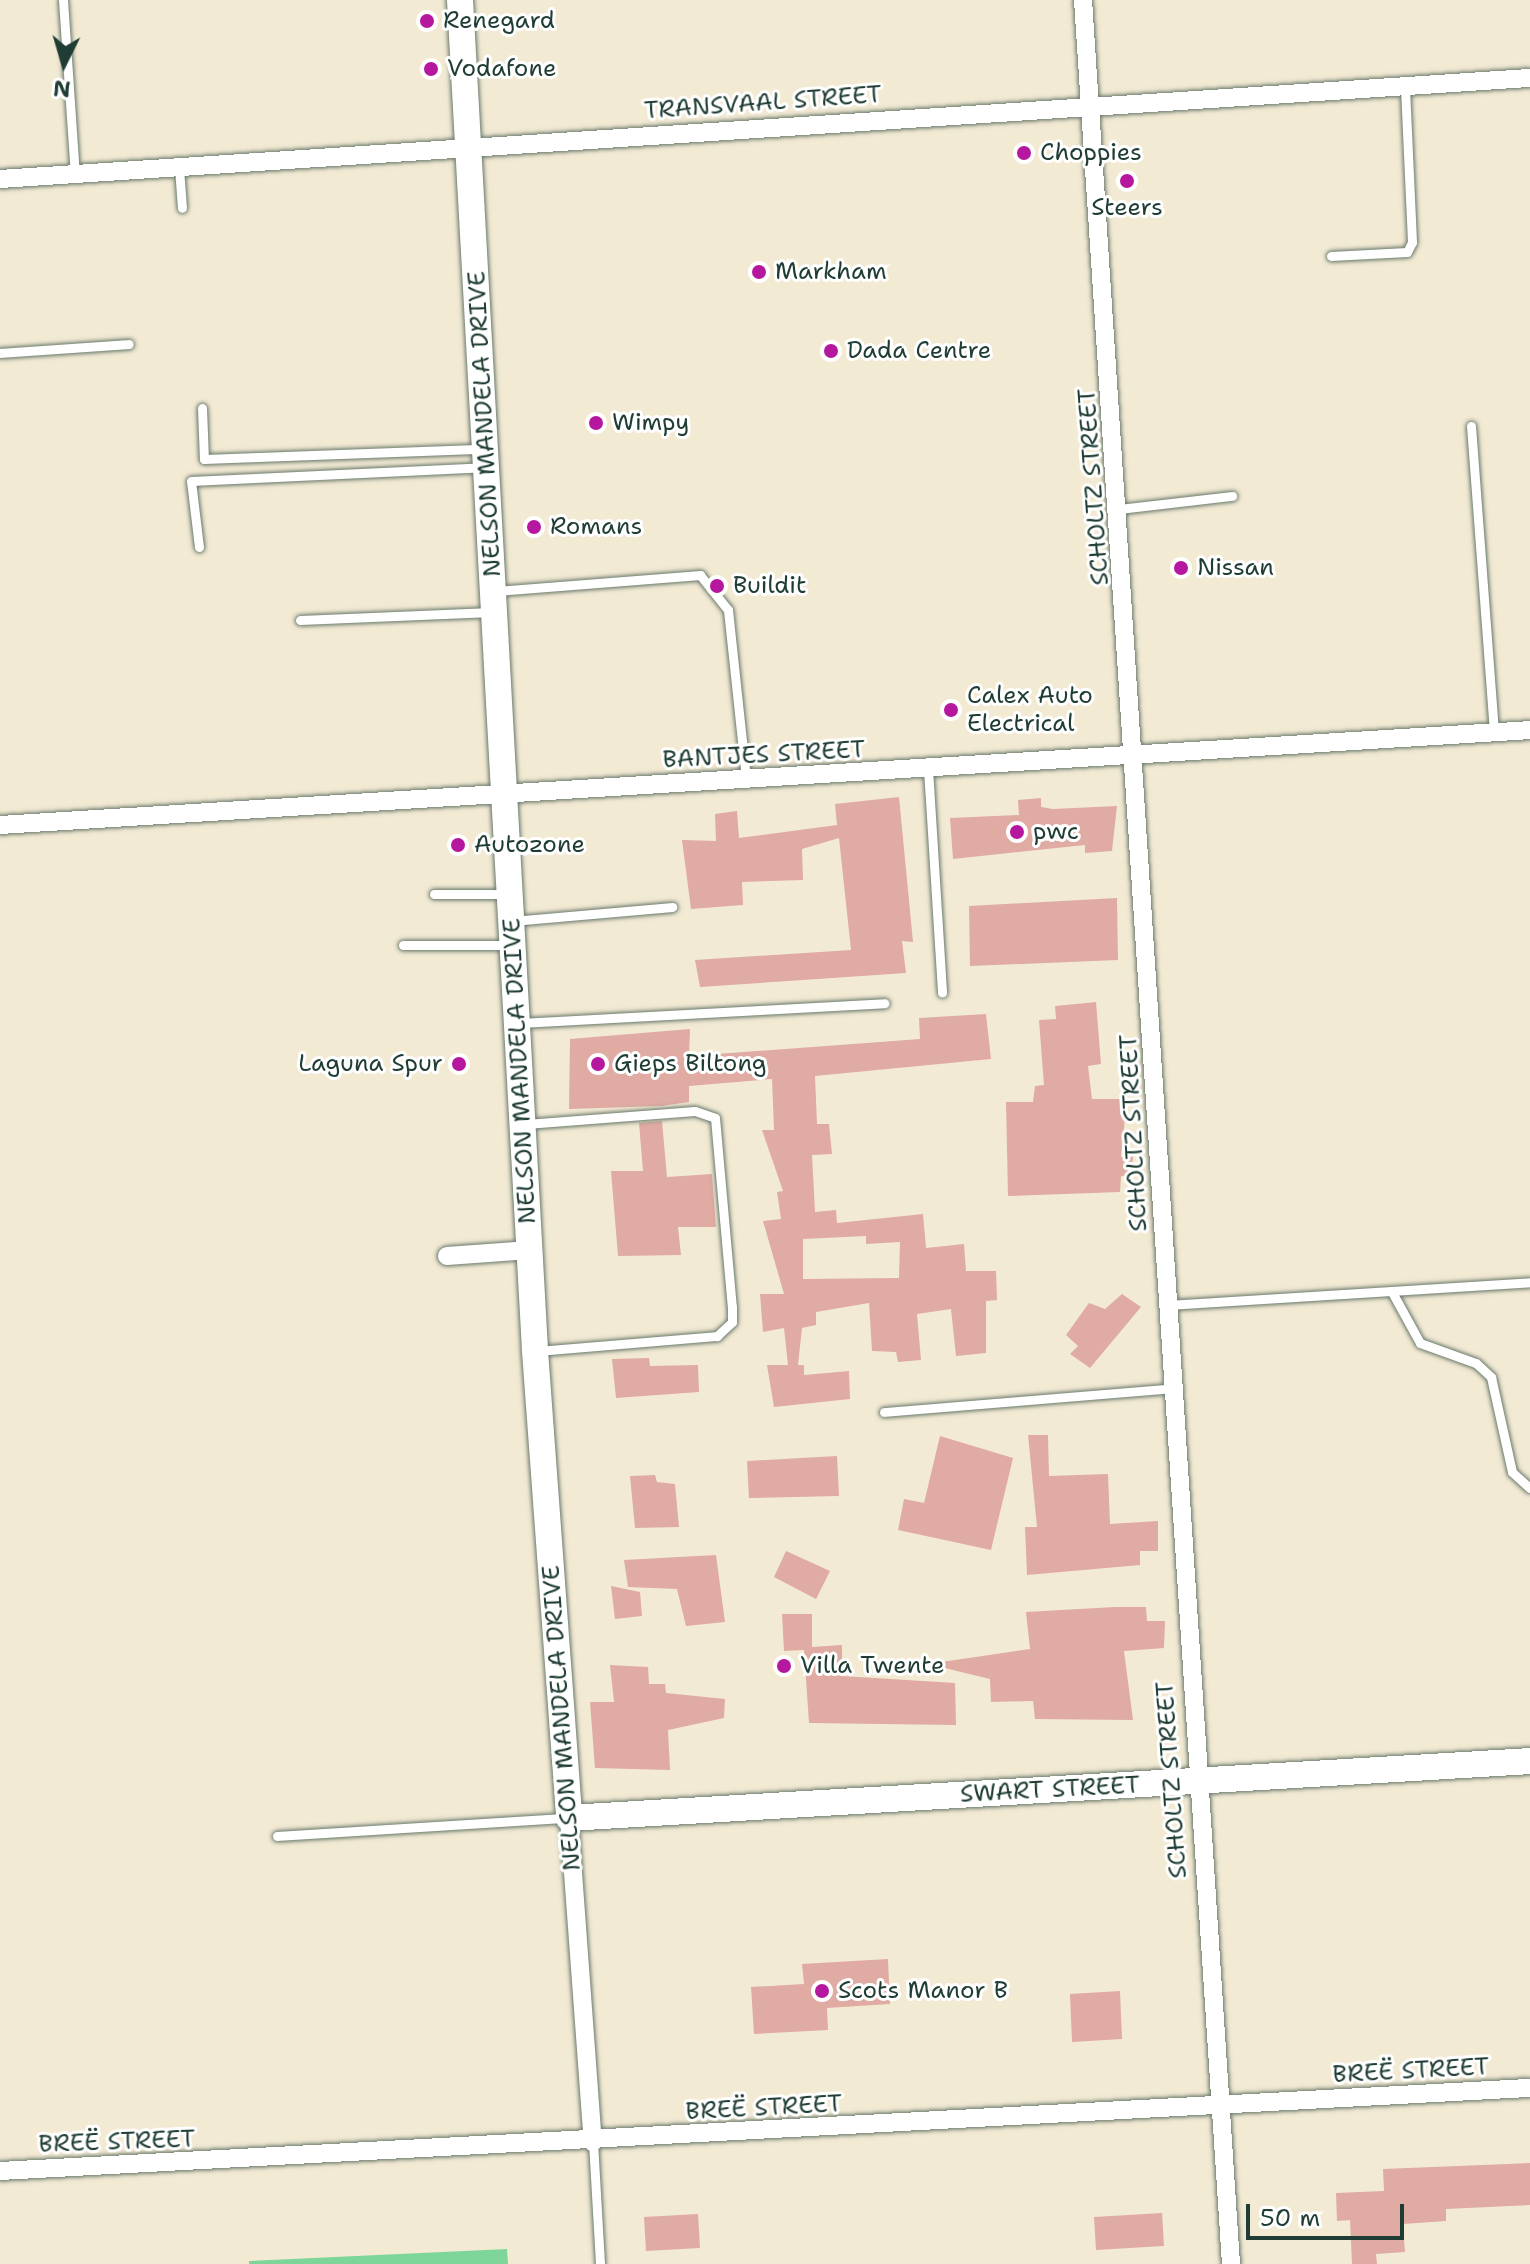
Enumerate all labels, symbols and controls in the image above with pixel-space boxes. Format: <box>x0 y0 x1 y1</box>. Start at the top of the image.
place label: Renegard <box>443 7 555 35</box>
marker: Renegard <box>418 12 436 30</box>
north arrow <box>24 24 104 104</box>
place label: Vodafone <box>447 55 557 83</box>
marker: Vodafone <box>422 60 440 78</box>
text: N <box>52 73 72 104</box>
street label: TRANSVAAL STREET <box>643 80 883 126</box>
place label: Choppies <box>1040 139 1142 167</box>
marker: Choppies <box>1015 144 1033 162</box>
marker: Steers <box>1118 172 1136 190</box>
place label: Steers <box>1091 194 1163 222</box>
place label: Markham <box>775 258 887 286</box>
marker: Markham <box>750 263 768 281</box>
street label: NELSON MANDELA DRIVE <box>463 270 507 578</box>
place label: Dada Centre <box>847 337 991 365</box>
marker: Dada Centre <box>822 342 840 360</box>
street label: SCHOLTZ STREET <box>1073 388 1115 586</box>
place label: Wimpy <box>612 409 689 437</box>
marker: Wimpy <box>587 414 605 432</box>
place label: Romans <box>550 513 642 541</box>
marker: Romans <box>525 518 543 536</box>
place label: Nissan <box>1197 554 1274 582</box>
marker: Nissan <box>1172 559 1190 577</box>
place label: Buildit <box>733 572 806 600</box>
marker: Buildit <box>708 577 726 595</box>
place label: Calex Auto Electrical <box>967 682 1093 738</box>
marker: Calex Auto Electrical <box>942 701 960 719</box>
street label: BANTJES STREET <box>662 735 866 775</box>
place label: pwc <box>1033 818 1079 846</box>
marker: pwc <box>1008 823 1026 841</box>
place label: Autozone <box>474 831 585 859</box>
marker: Autozone <box>449 836 467 854</box>
street label: NELSON MANDELA DRIVE <box>498 917 542 1225</box>
street label: SCHOLTZ STREET <box>1114 1034 1154 1232</box>
place label: Laguna Spur <box>298 1050 443 1078</box>
place label: Gieps Biltong <box>614 1050 767 1078</box>
marker: Laguna Spur <box>450 1055 468 1073</box>
marker: Gieps Biltong <box>589 1055 607 1073</box>
street label: NELSON MANDELA DRIVE <box>537 1564 587 1872</box>
place label: Villa Twente <box>800 1652 945 1680</box>
marker: Villa Twente <box>775 1657 793 1675</box>
street label: SCHOLTZ STREET <box>1151 1681 1193 1879</box>
street label: SWART STREET <box>959 1771 1141 1809</box>
place label: Scots Manor B <box>838 1977 1008 2005</box>
marker: Scots Manor B <box>813 1982 831 2000</box>
street label: BREË STREET <box>1332 2053 1490 2089</box>
street label: BREË STREET <box>685 2090 843 2126</box>
street label: BREË STREET <box>38 2125 196 2159</box>
scale bar <box>1250 2188 1408 2238</box>
text: 50 m <box>1260 2202 1320 2234</box>

